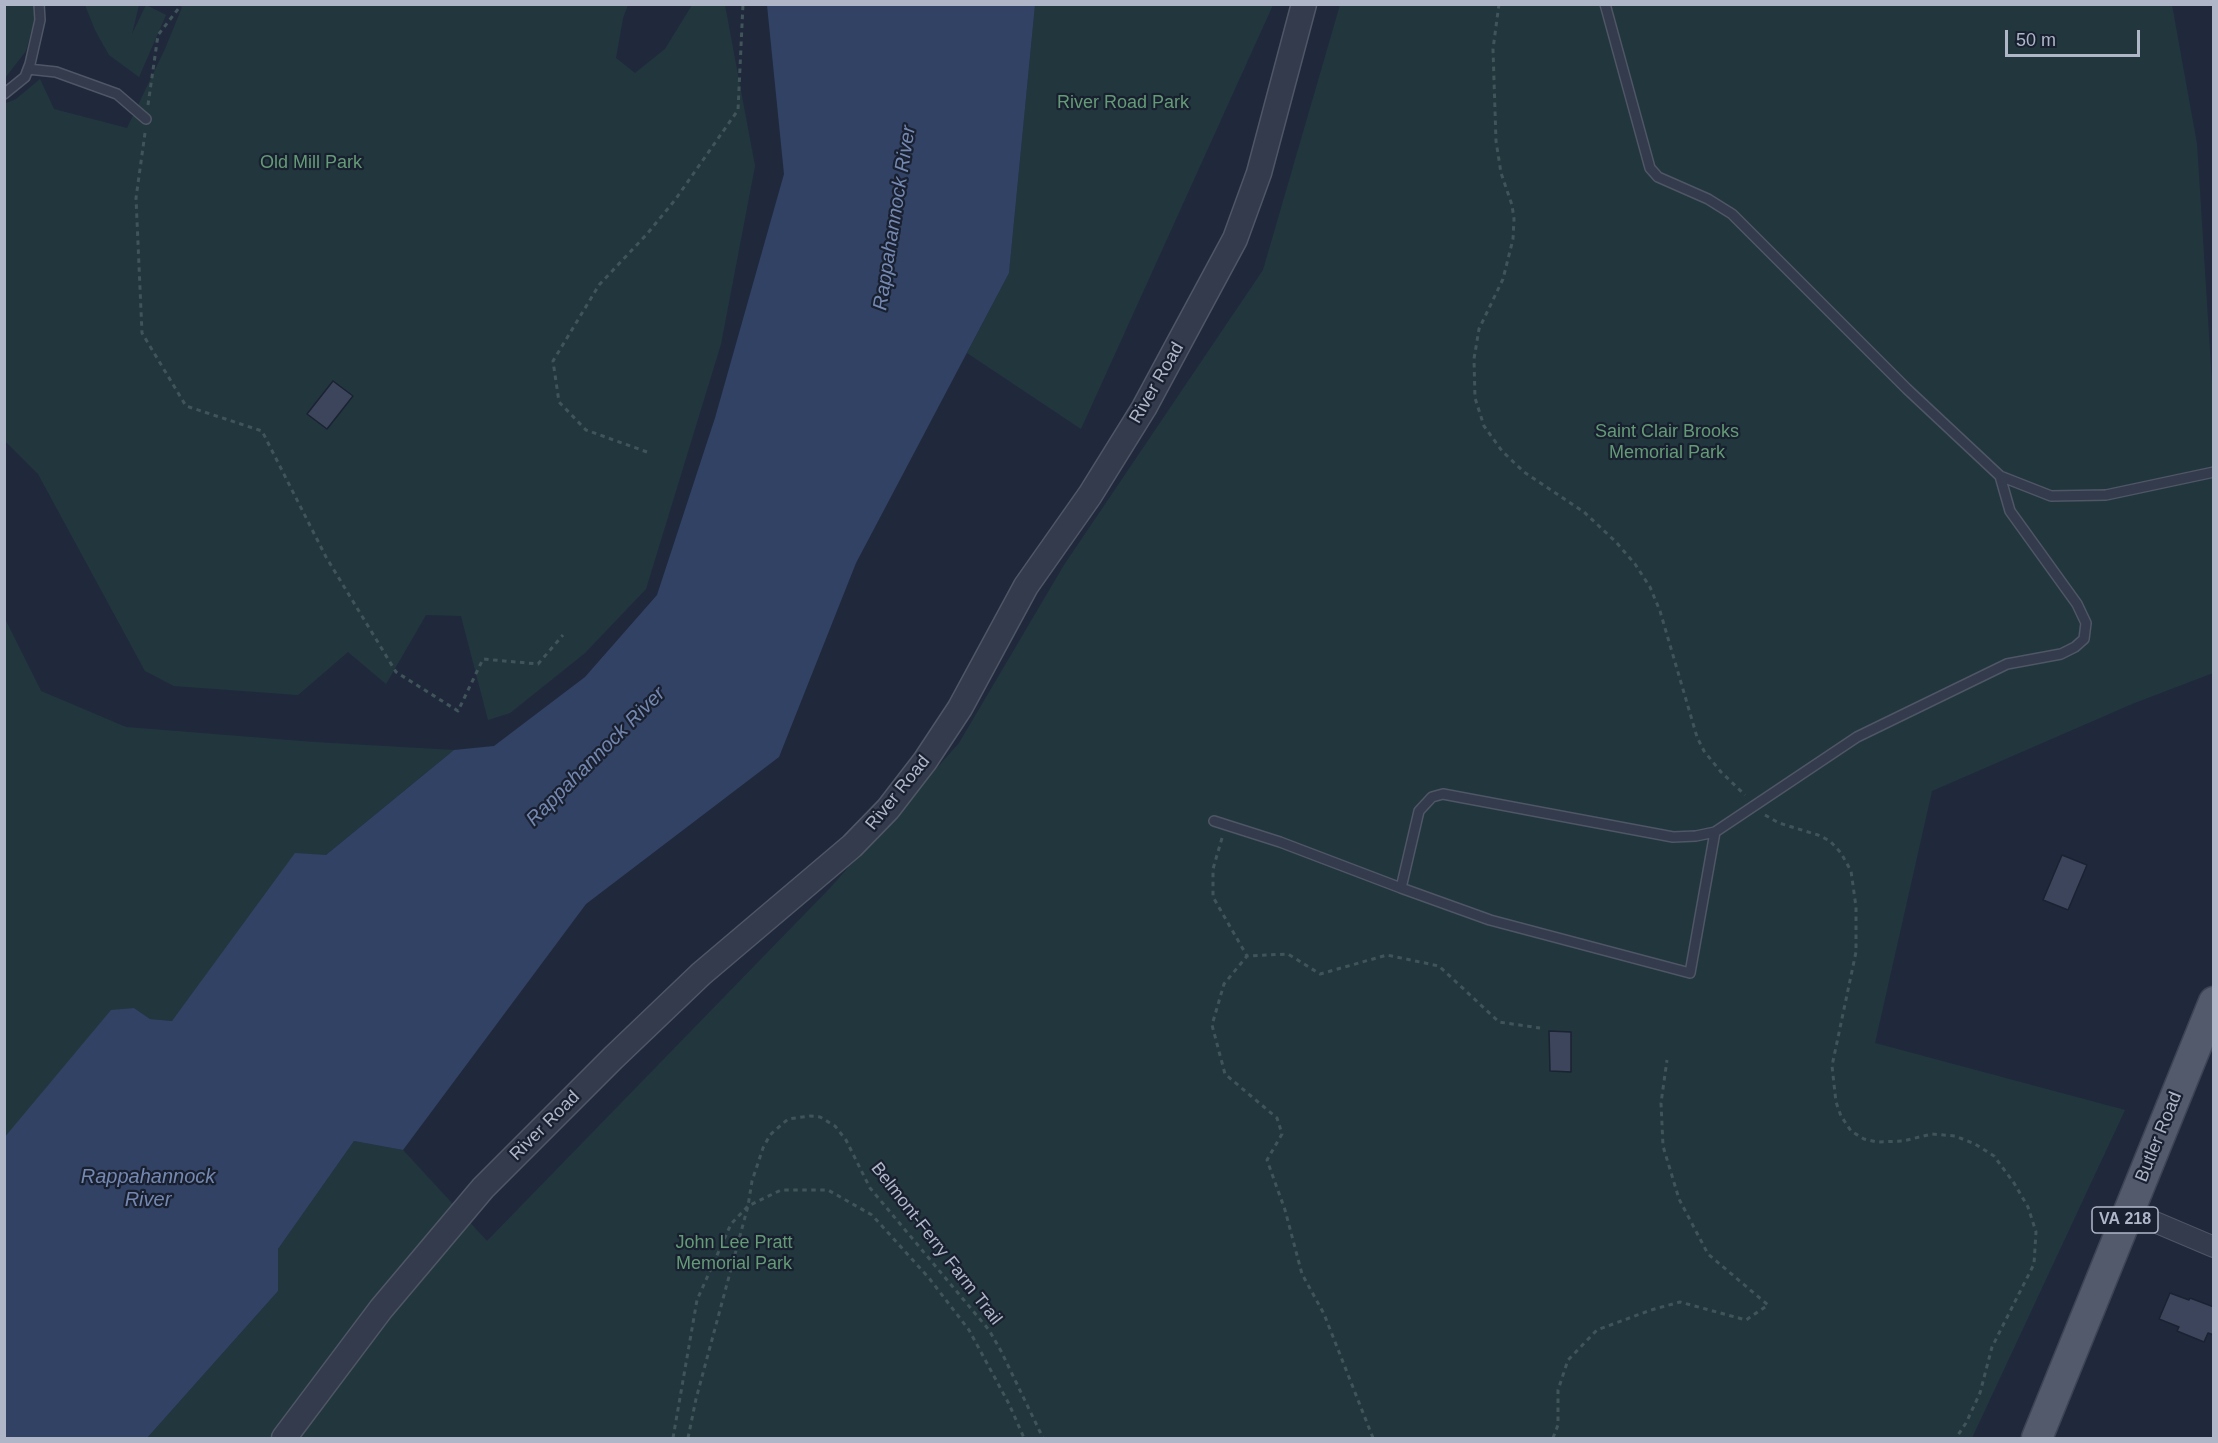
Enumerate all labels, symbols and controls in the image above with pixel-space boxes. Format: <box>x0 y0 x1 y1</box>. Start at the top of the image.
scale bar <box>2008 18 2143 56</box>
text: 50 m <box>2016 30 2056 50</box>
park label: River Road Park <box>1057 92 1189 114</box>
water label: Rappahannock River <box>869 124 921 312</box>
park label: Old Mill Park <box>260 152 362 174</box>
street label: River Road <box>1125 339 1189 427</box>
park label: Saint Clair Brooks Memorial Park <box>1595 421 1739 464</box>
water label: Rappahannock River <box>521 682 671 832</box>
street label: River Road <box>861 751 935 835</box>
street label: River Road <box>506 1087 584 1165</box>
street label: Butler Road <box>2131 1089 2187 1185</box>
street label: Belmont-Ferry Farm Trail <box>866 1158 1006 1330</box>
water label: Rappahannock River <box>81 1165 215 1212</box>
road number: VA 218 <box>2092 1207 2158 1233</box>
park label: John Lee Pratt Memorial Park <box>675 1232 793 1274</box>

